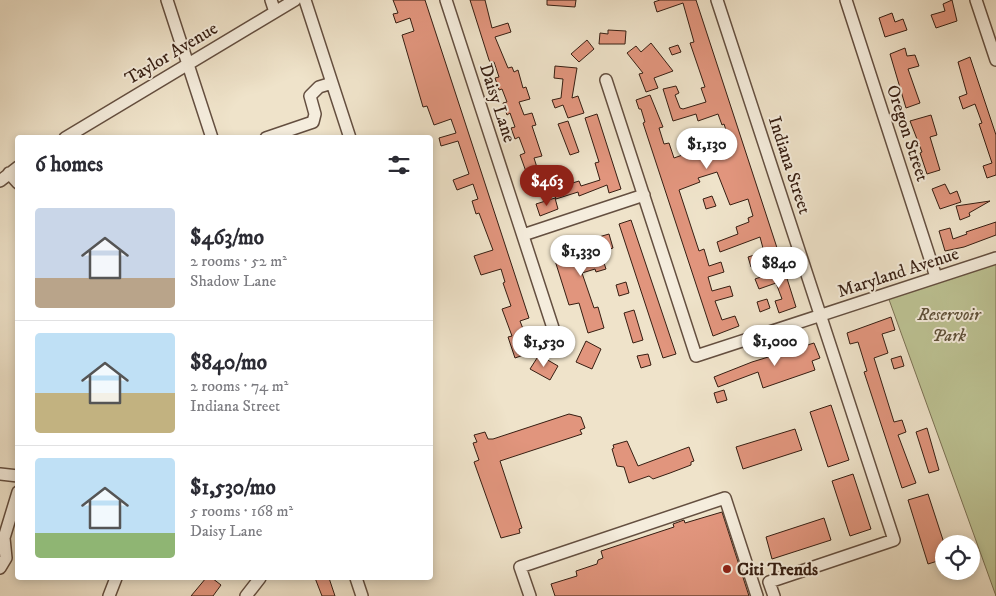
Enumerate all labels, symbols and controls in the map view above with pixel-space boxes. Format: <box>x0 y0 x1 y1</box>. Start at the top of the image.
street label: Taylor Avenue <box>121 18 222 90</box>
street label: Daisy Lane <box>474 61 520 145</box>
street label: Oregon Street <box>881 82 933 185</box>
street label: Indiana Street <box>763 114 815 217</box>
pin: $1,130 <box>666 128 748 170</box>
text: $1,130 <box>687 134 727 154</box>
icon: filters <box>385 151 413 179</box>
text: 6 homes <box>35 152 103 178</box>
pin: $463 <box>517 164 577 207</box>
text: $463 <box>531 171 563 191</box>
text: $463/mo <box>190 225 264 251</box>
icon: home <box>75 228 135 288</box>
pin: $1,330 <box>540 234 622 277</box>
text: $1,330 <box>561 241 601 261</box>
street label: Maryland Avenue <box>835 243 962 303</box>
pin: $840 <box>749 246 809 289</box>
text: 2 rooms · 52 m² <box>190 251 287 271</box>
text: $840 <box>762 253 796 273</box>
text: Shadow Lane <box>190 271 276 291</box>
park label: Reservoir Park <box>917 304 982 347</box>
pin: $1,000 <box>734 324 816 367</box>
pin: $1,530 <box>503 326 585 368</box>
text: $1,000 <box>753 331 797 351</box>
text: $1,530 <box>523 332 565 352</box>
text: $840/mo <box>190 350 267 376</box>
icon: home <box>75 353 135 413</box>
text: 2 rooms · 74 m² <box>190 376 288 396</box>
text: Indiana Street <box>190 396 280 416</box>
text: $1,530/mo <box>190 475 276 501</box>
icon: home <box>75 478 135 538</box>
text: 5 rooms · 168 m² <box>190 501 293 521</box>
text: Daisy Lane <box>190 521 262 541</box>
map controls <box>935 535 980 580</box>
button: locate <box>935 535 980 580</box>
place label: Citi Trends <box>737 559 818 581</box>
marker: Citi Trends <box>721 563 733 575</box>

